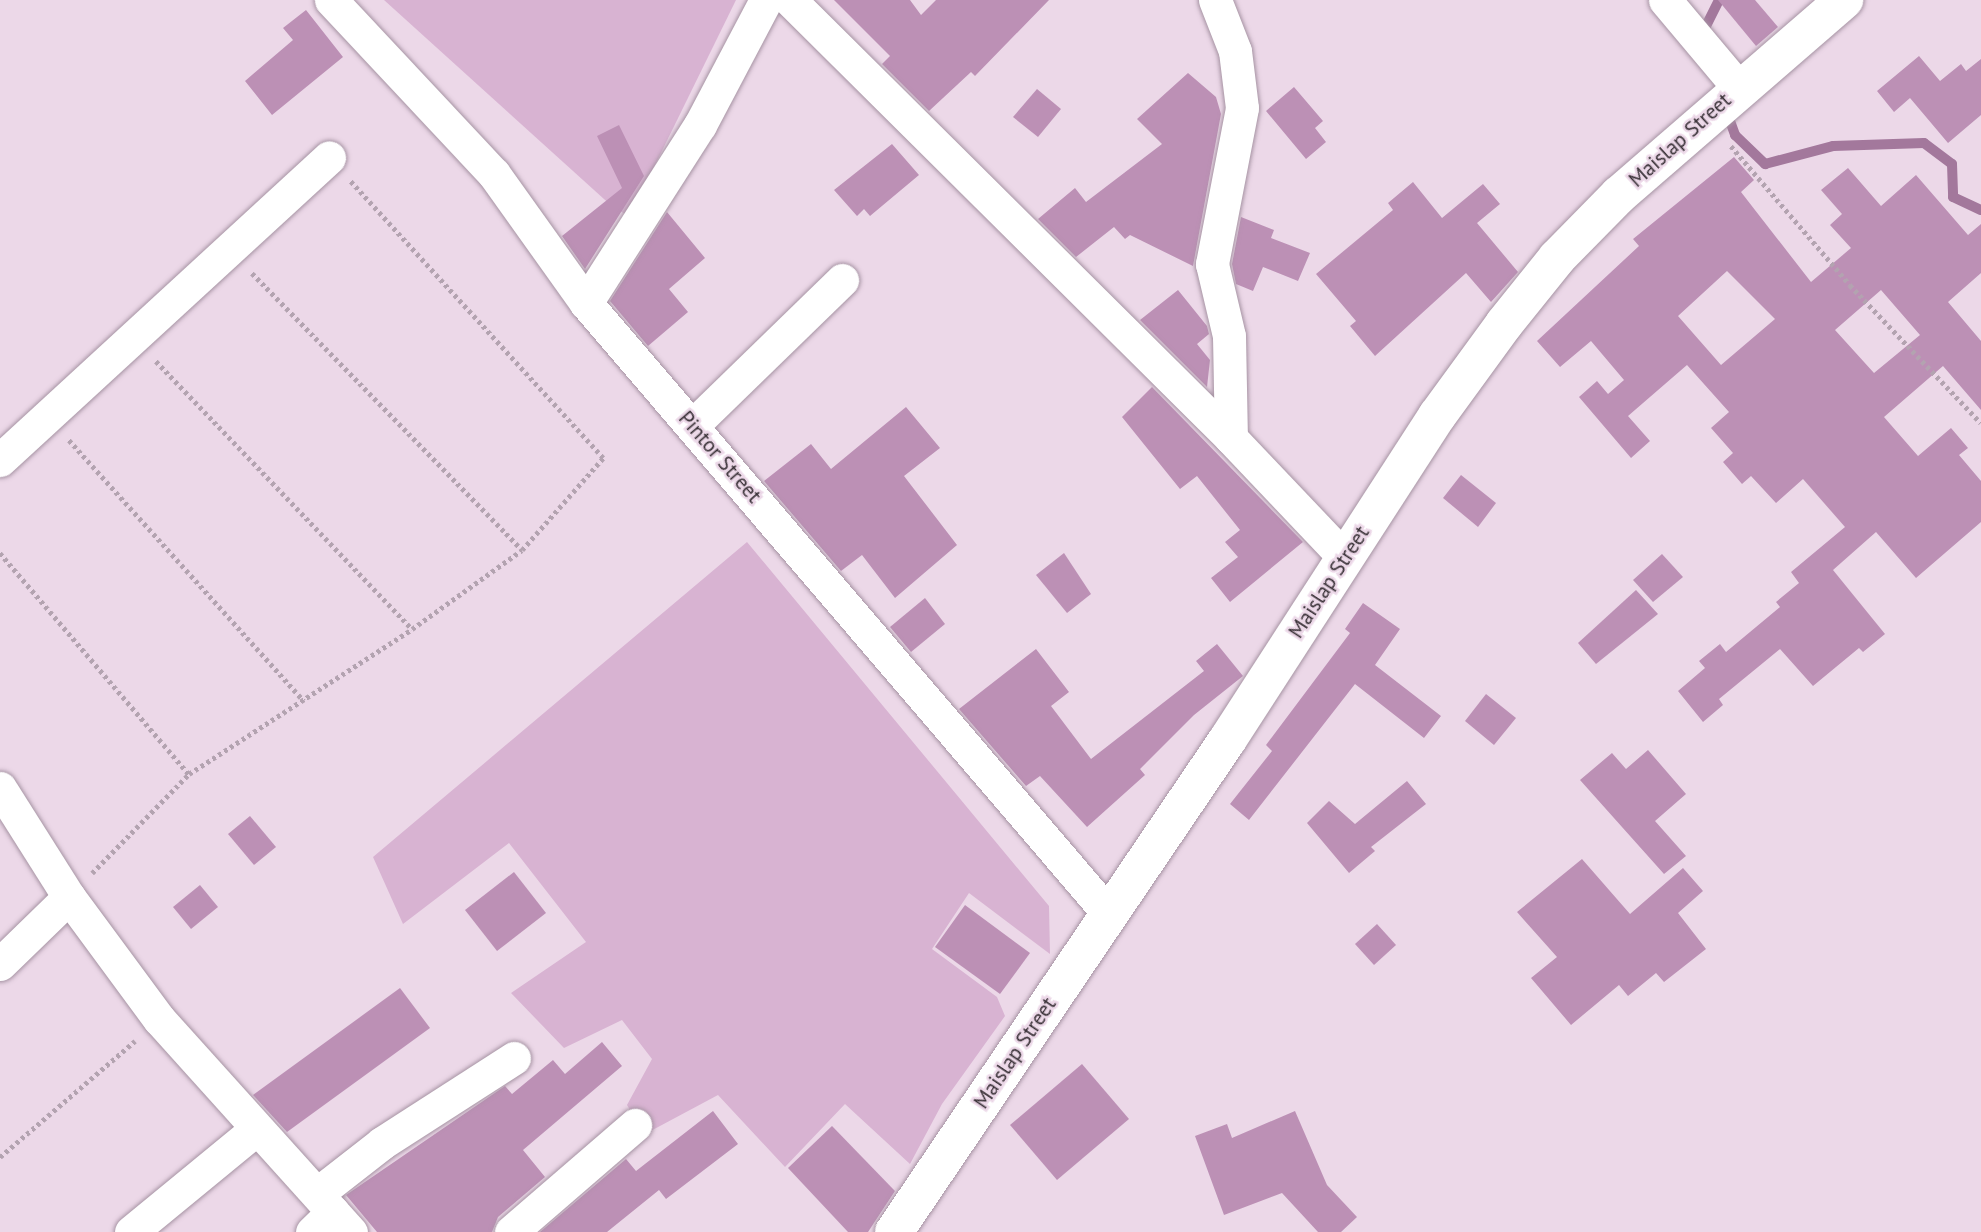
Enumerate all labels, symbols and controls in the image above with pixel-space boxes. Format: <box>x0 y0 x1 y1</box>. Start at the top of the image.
street label: Maislap Street <box>1624 88 1736 192</box>
street label: Pintor Street <box>673 406 767 508</box>
street label: Maislap Street <box>1283 521 1375 643</box>
street label: Maislap Street <box>969 993 1061 1113</box>

